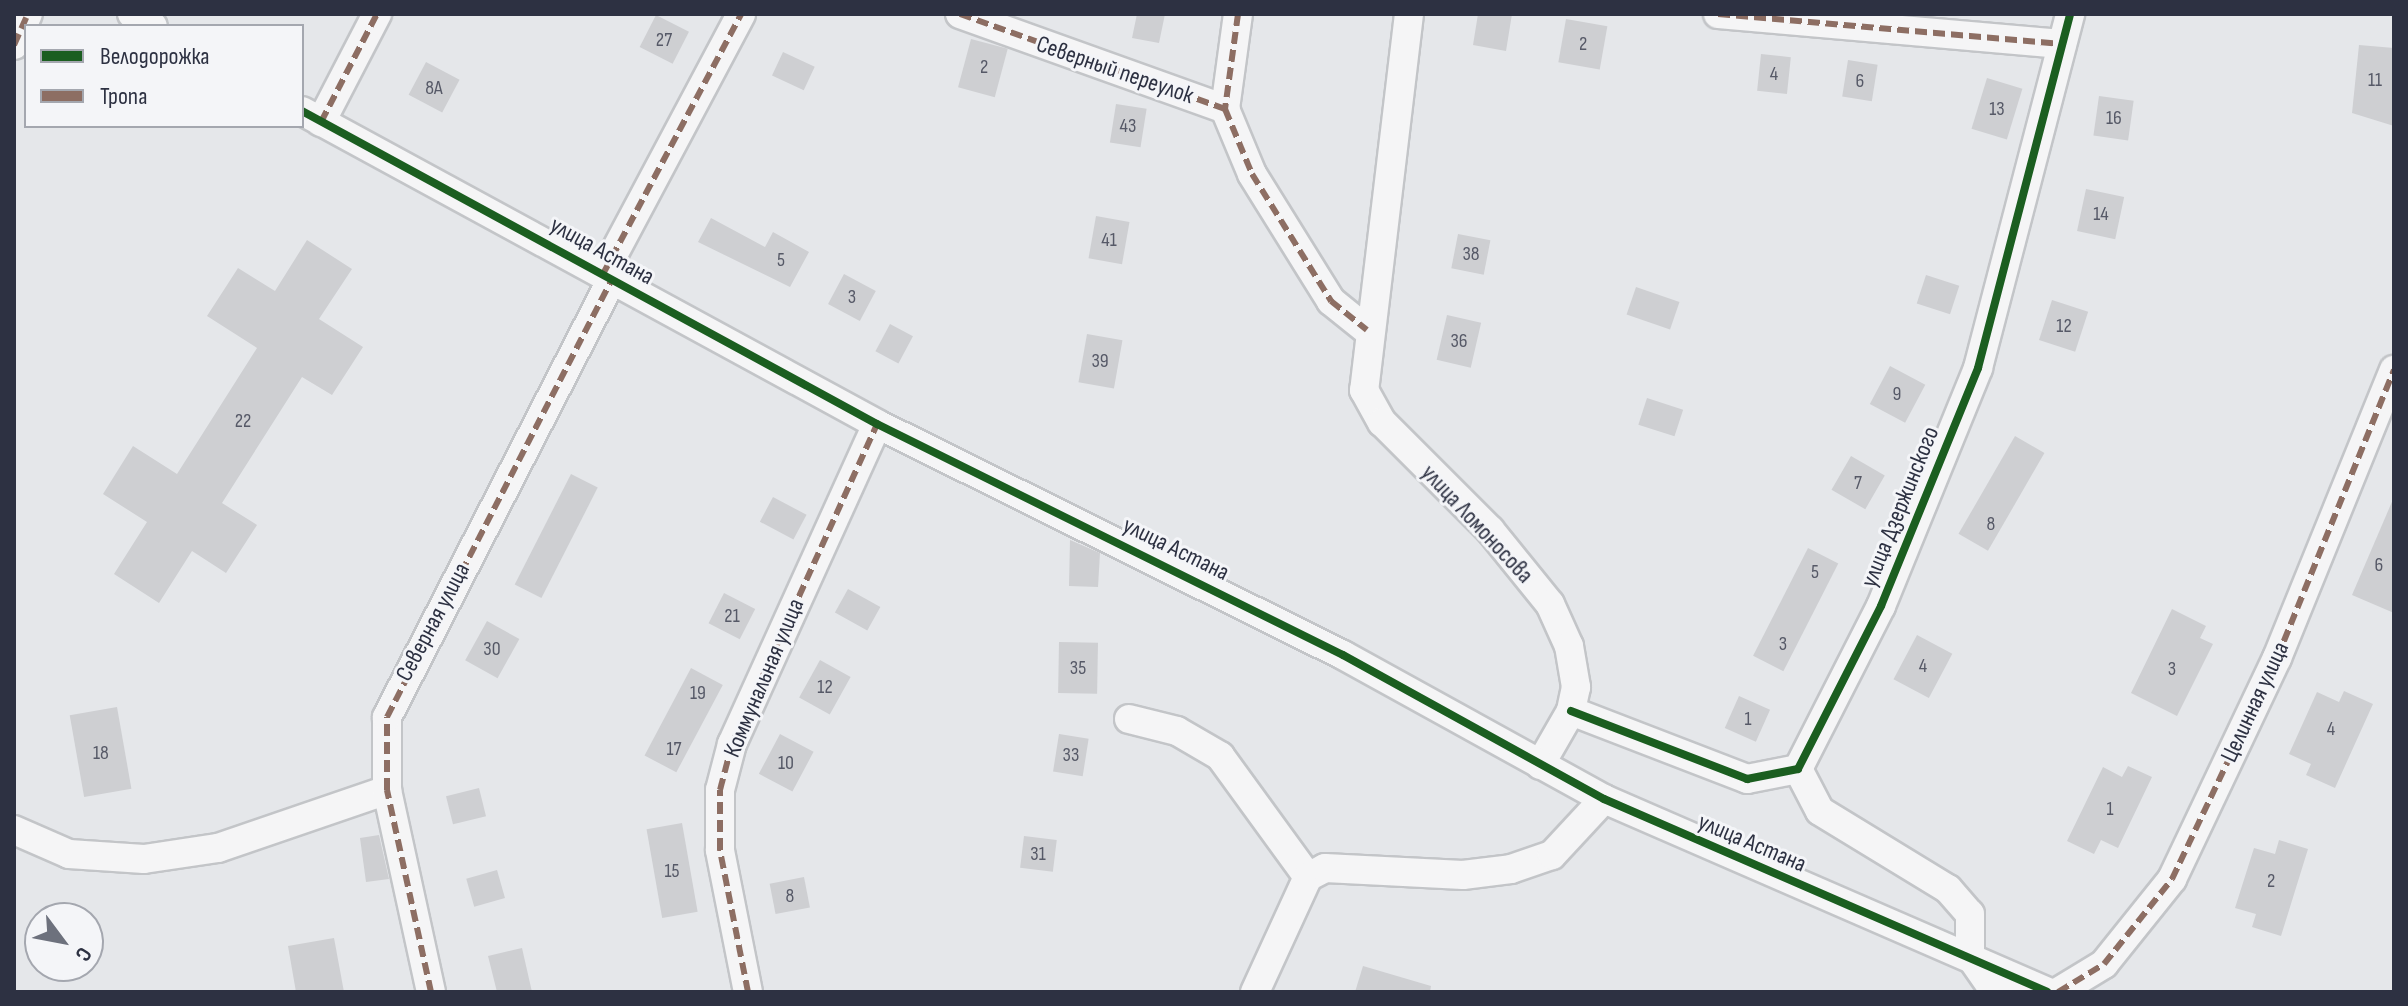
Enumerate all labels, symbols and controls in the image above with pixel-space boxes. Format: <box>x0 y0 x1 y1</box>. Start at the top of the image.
legend <box>24 24 304 128</box>
house number: 27 <box>656 28 672 52</box>
street label: Северный переулок <box>1033 30 1197 110</box>
house number: 2 <box>1579 32 1587 56</box>
text: Велодорожка <box>100 42 210 71</box>
house number: 2 <box>980 55 988 79</box>
house number: 4 <box>1770 62 1778 86</box>
house number: 11 <box>2368 68 2382 92</box>
house number: 6 <box>1856 69 1864 93</box>
house number: 8А <box>425 76 443 100</box>
text: Тропа <box>100 82 147 111</box>
house number: 13 <box>1989 97 2005 121</box>
house number: 16 <box>2106 106 2122 130</box>
house number: 43 <box>1120 114 1136 138</box>
house number: 14 <box>2093 202 2109 226</box>
street label: улица Астана <box>545 211 659 291</box>
house number: 41 <box>1101 228 1117 252</box>
house number: 38 <box>1462 242 1480 266</box>
house number: 5 <box>777 248 785 272</box>
house number: 3 <box>848 285 856 309</box>
house number: 12 <box>2056 314 2072 338</box>
house number: 36 <box>1450 329 1468 353</box>
house number: 39 <box>1091 349 1109 373</box>
house number: 9 <box>1893 382 1901 406</box>
house number: 22 <box>235 409 251 433</box>
street label: улица Дзержинского <box>1855 423 1945 591</box>
street label: улица Ломоносова <box>1415 459 1539 589</box>
house number: 7 <box>1854 471 1862 495</box>
street label: улица Астана <box>1118 511 1234 587</box>
house number: 8 <box>1987 512 1995 536</box>
house number: 6 <box>2375 553 2383 577</box>
street label: Северная улица <box>390 558 476 686</box>
house number: 5 <box>1811 560 1819 584</box>
street label: Коммунальная улица <box>718 594 810 762</box>
house number: 21 <box>724 604 740 628</box>
house number: 3 <box>1779 632 1787 656</box>
house number: 30 <box>483 637 501 661</box>
street label: Целинная улица <box>2215 637 2295 767</box>
house number: 4 <box>1919 654 1927 678</box>
house number: 35 <box>1070 656 1086 680</box>
house number: 3 <box>2168 657 2176 681</box>
house number: 12 <box>817 675 833 699</box>
house number: 19 <box>690 681 706 705</box>
house number: 1 <box>1745 707 1751 731</box>
house number: 4 <box>2327 717 2335 741</box>
house number: 17 <box>667 737 681 761</box>
house number: 18 <box>93 741 109 765</box>
house number: 33 <box>1063 743 1079 767</box>
house number: 10 <box>778 751 794 775</box>
house number: 1 <box>2107 797 2113 821</box>
street label: улица Астана <box>1694 807 1810 879</box>
house number: 31 <box>1030 842 1046 866</box>
house number: 15 <box>664 859 680 883</box>
house number: 2 <box>2267 869 2275 893</box>
house number: 8 <box>786 884 794 908</box>
north arrow <box>24 902 104 982</box>
text: С <box>69 942 98 966</box>

